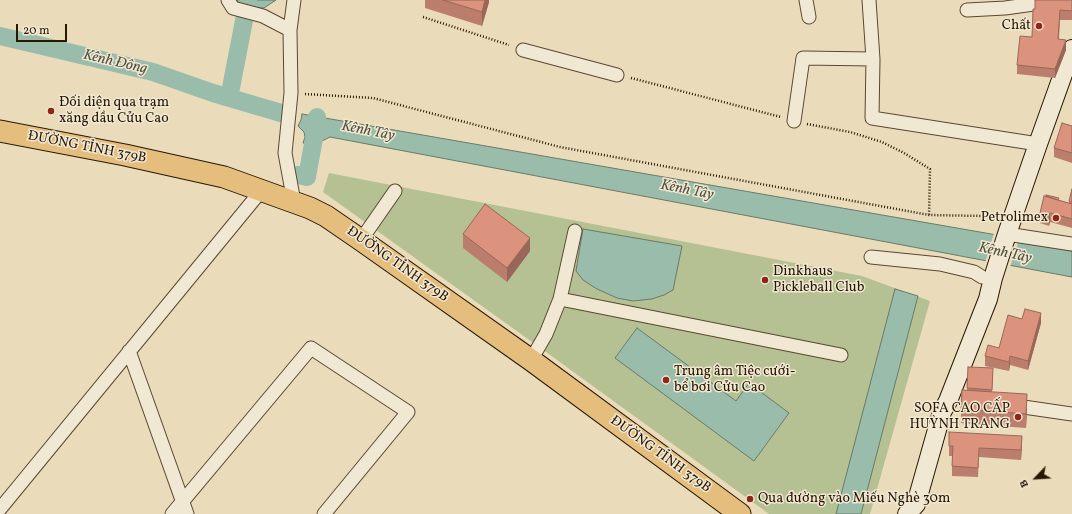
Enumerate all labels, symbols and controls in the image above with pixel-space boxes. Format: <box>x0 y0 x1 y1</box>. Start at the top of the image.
scale bar <box>18 16 69 42</box>
place label: Chất <box>1002 18 1031 34</box>
marker: Chất <box>1034 21 1044 31</box>
text: 20 m <box>23 23 50 39</box>
water label: Kênh Đông <box>81 47 149 79</box>
place label: Đối diện qua trạm xăng dầu Cửu Cao <box>59 95 169 128</box>
marker: Đối diện qua trạm xăng dầu Cửu Cao <box>46 106 56 116</box>
water label: Kênh Tây <box>340 118 396 146</box>
street label: ĐƯỜNG TỈNH 379B <box>26 128 148 168</box>
water label: Kênh Tây <box>659 177 715 205</box>
place label: Petrolimex <box>981 210 1048 226</box>
marker: Petrolimex <box>1051 213 1061 223</box>
street label: ĐƯỜNG TỈNH 379B <box>343 224 451 306</box>
water label: Kênh Tây <box>977 240 1033 268</box>
place label: Dinkhaus Pickleball Club <box>773 264 864 296</box>
marker: Dinkhaus Pickleball Club <box>760 275 770 285</box>
place label: Trung âm Tiệc cưới- bể bơi Cửu Cao <box>674 364 796 396</box>
marker: Trung âm Tiệc cưới- bể bơi Cửu Cao <box>661 375 671 385</box>
place label: SOFA CAO CẤP HUỲNH TRANG <box>910 401 1010 434</box>
marker: SOFA CAO CẤP HUỲNH TRANG <box>1013 412 1023 422</box>
street label: ĐƯỜNG TỈNH 379B <box>606 413 714 497</box>
north arrow <box>1016 458 1056 498</box>
text: B <box>1016 477 1033 490</box>
place label: Qua đường vào Miếu Nghè 30m <box>758 491 950 507</box>
marker: Qua đường vào Miếu Nghè 30m <box>745 494 755 504</box>

